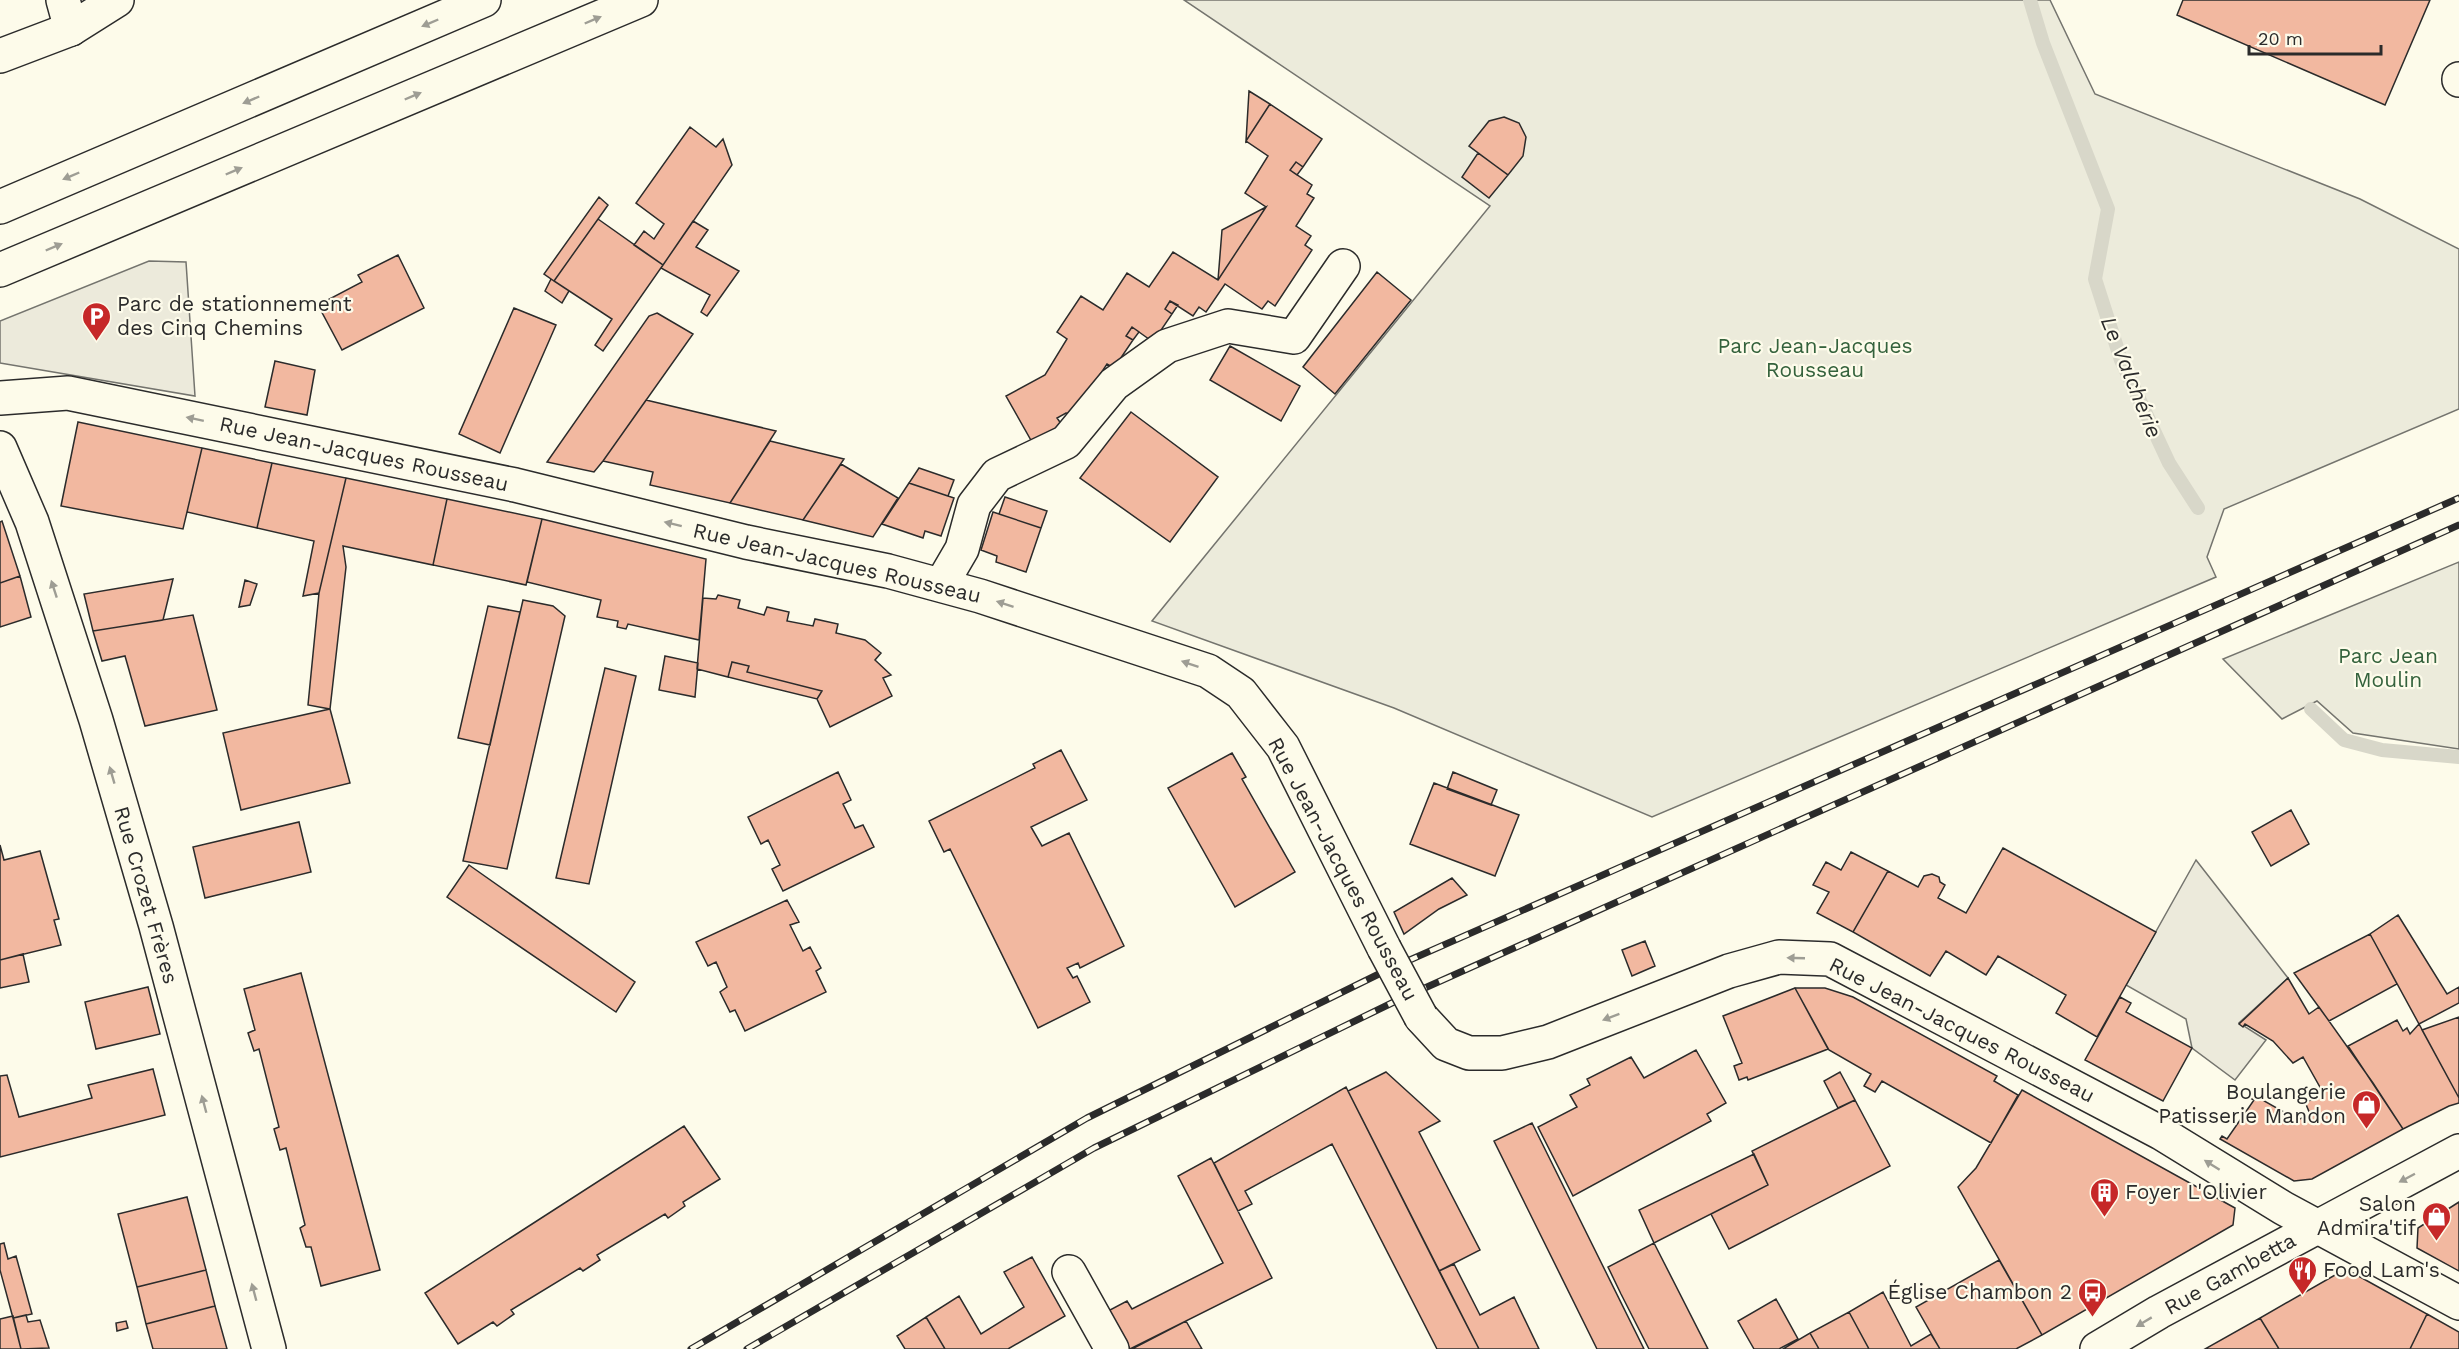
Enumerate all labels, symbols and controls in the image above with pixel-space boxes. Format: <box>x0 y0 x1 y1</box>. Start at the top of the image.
one-way arrow <box>585 15 603 25</box>
scale bar <box>2249 18 2381 56</box>
one-way arrow <box>421 19 439 28</box>
text: 20 m <box>2258 28 2303 49</box>
one-way arrow <box>405 91 423 101</box>
one-way arrow <box>242 95 259 104</box>
one-way arrow <box>225 166 243 176</box>
one-way arrow <box>62 171 80 181</box>
one-way arrow <box>45 242 63 251</box>
place label: Parc de stationnement des Cinq Chemins <box>117 291 352 340</box>
parking icon: Parc de stationnement des Cinq Chemins <box>80 300 112 342</box>
water label: Le Valchérie <box>2096 313 2167 442</box>
park label: Parc Jean-Jacques Rousseau <box>1717 333 1913 382</box>
street label: Rue Jean-Jacques Rousseau <box>217 411 511 496</box>
one-way arrow <box>185 414 204 423</box>
street label: Rue Jean-Jacques Rousseau <box>691 517 984 608</box>
one-way arrow <box>663 518 682 528</box>
one-way arrow <box>48 580 58 598</box>
one-way arrow <box>996 598 1014 608</box>
park label: Parc Jean Moulin <box>2338 643 2438 692</box>
one-way arrow <box>1181 659 1199 669</box>
street label: Rue Jean-Jacques Rousseau <box>1263 733 1424 1005</box>
one-way arrow <box>107 766 116 784</box>
street label: Rue Crozet Frères <box>109 803 184 987</box>
street label: Rue Jean-Jacques Rousseau <box>1825 952 2099 1108</box>
one-way arrow <box>1786 953 1805 963</box>
one-way arrow <box>1602 1012 1620 1022</box>
place label: Boulangerie Patisserie Mandon <box>2158 1079 2346 1128</box>
shop icon: Boulangerie Patisserie Mandon <box>2351 1088 2383 1130</box>
one-way arrow <box>198 1095 208 1113</box>
one-way arrow <box>2204 1159 2220 1170</box>
one-way arrow <box>2398 1173 2415 1183</box>
building icon: Foyer L'Olivier <box>2088 1176 2120 1218</box>
place label: Foyer L'Olivier <box>2125 1179 2267 1204</box>
place label: Salon Admira'tif <box>2317 1191 2416 1240</box>
shop icon: Salon Admira'tif <box>2421 1200 2453 1242</box>
street label: Rue Gambetta <box>2160 1227 2300 1320</box>
restaurant icon: Food Lam's <box>2286 1254 2318 1296</box>
place label: Food Lam's <box>2323 1257 2440 1282</box>
bus stop icon: Église Chambon 2 <box>2077 1276 2109 1318</box>
place label: Église Chambon 2 <box>1888 1279 2072 1304</box>
one-way arrow <box>249 1283 258 1301</box>
one-way arrow <box>2136 1316 2152 1327</box>

